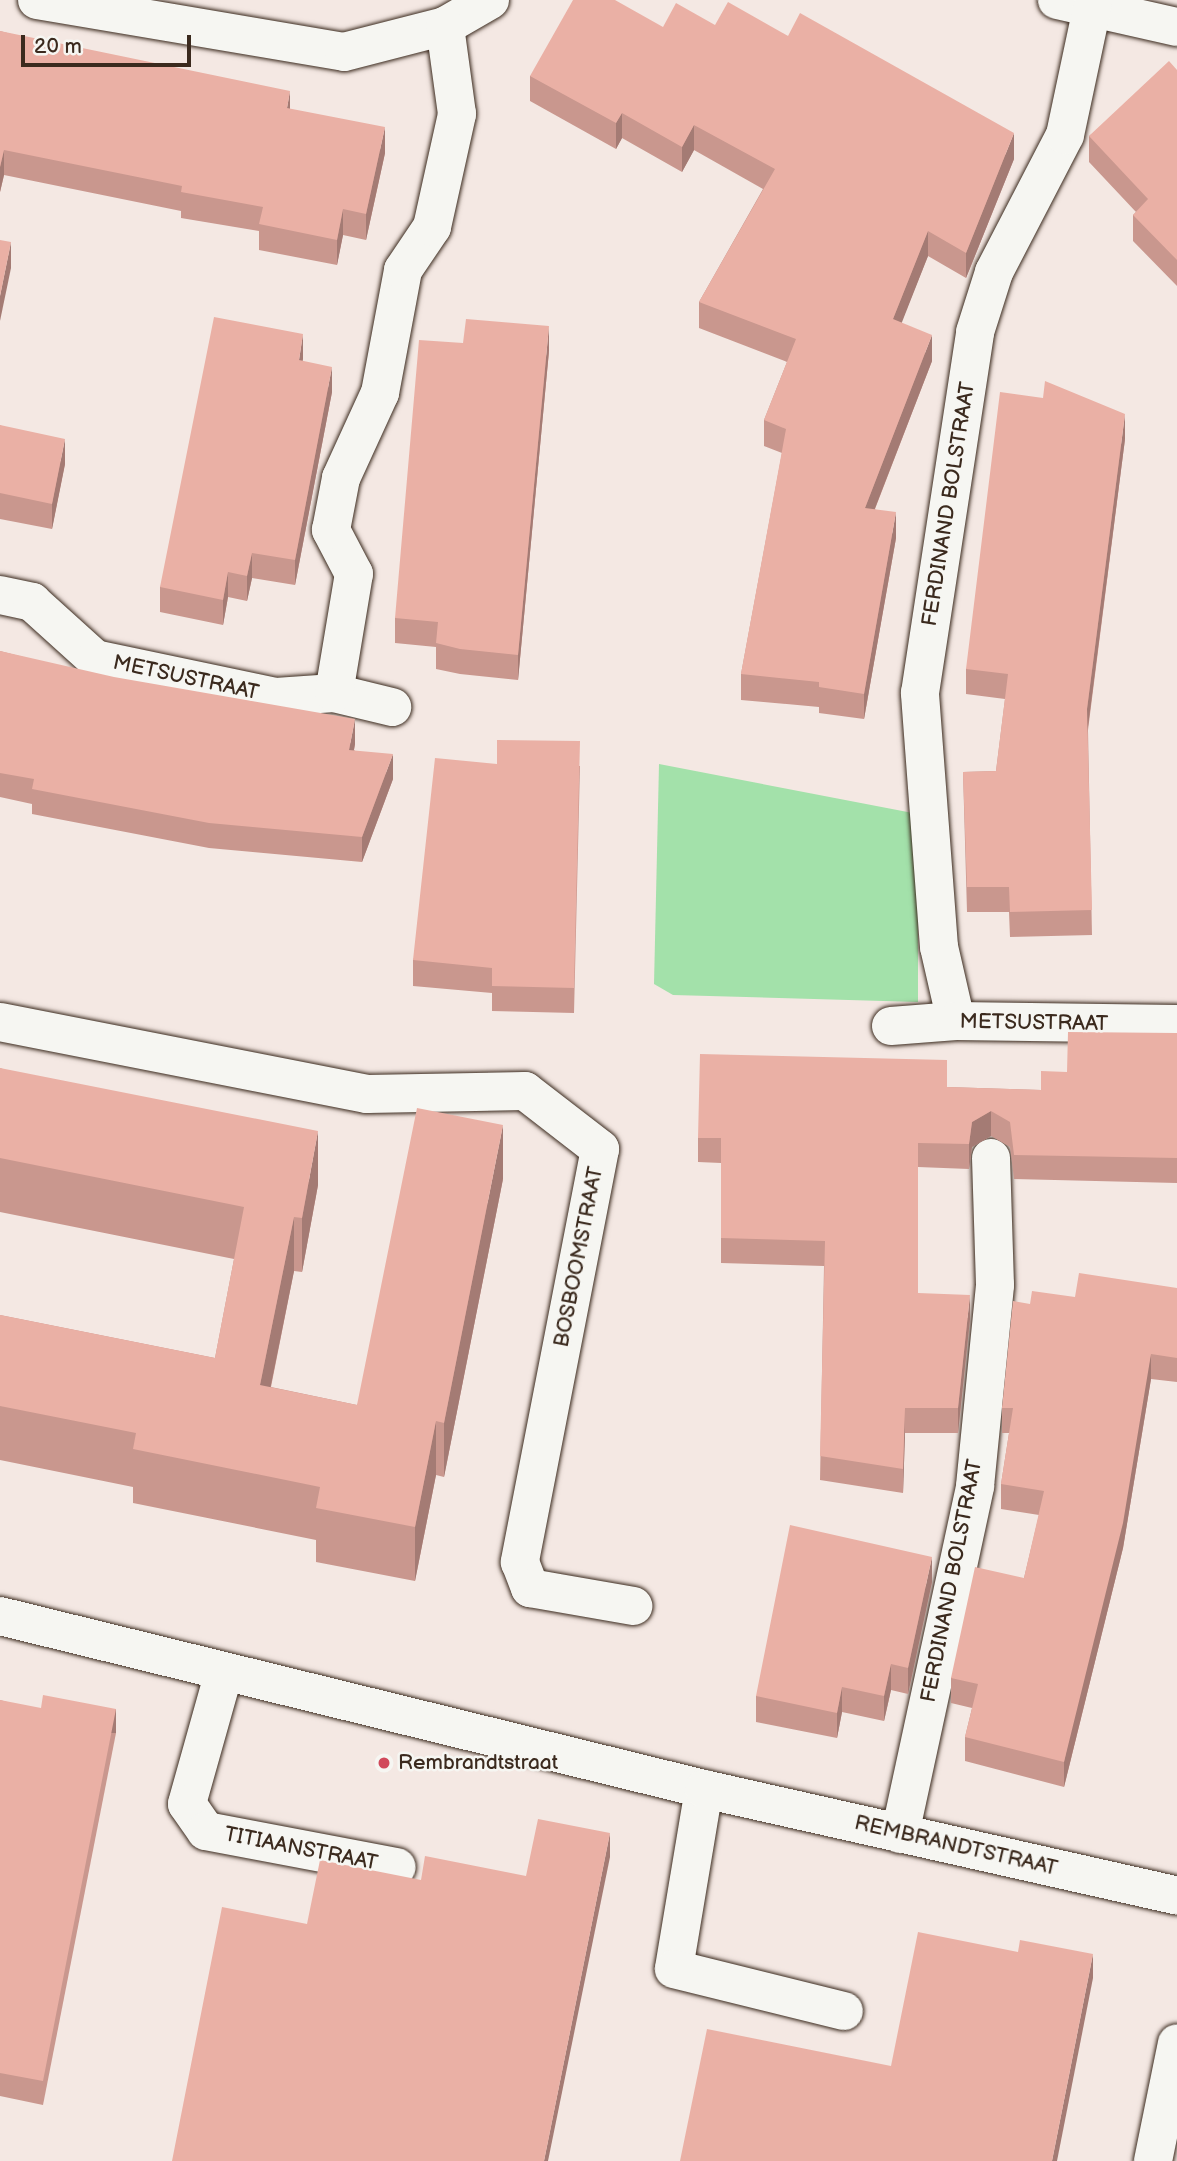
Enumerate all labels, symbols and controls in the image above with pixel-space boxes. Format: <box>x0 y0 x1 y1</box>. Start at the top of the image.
scale bar <box>24 21 194 65</box>
text: 20 m <box>34 34 82 59</box>
street label: FERDINAND BOLSTRAAT <box>917 380 981 628</box>
street label: METSUSTRAAT <box>111 650 261 706</box>
street label: METSUSTRAAT <box>959 1009 1109 1037</box>
street label: BOSBOOMSTRAAT <box>549 1165 609 1349</box>
street label: FERDINAND BOLSTRAAT <box>916 1457 988 1705</box>
place label: Rembrandtstraat <box>398 1750 558 1776</box>
marker: Rembrandtstraat <box>376 1755 392 1771</box>
street label: REMBRANDTSTRAAT <box>852 1810 1060 1882</box>
street label: TITIAANSTRAAT <box>222 1822 380 1876</box>

